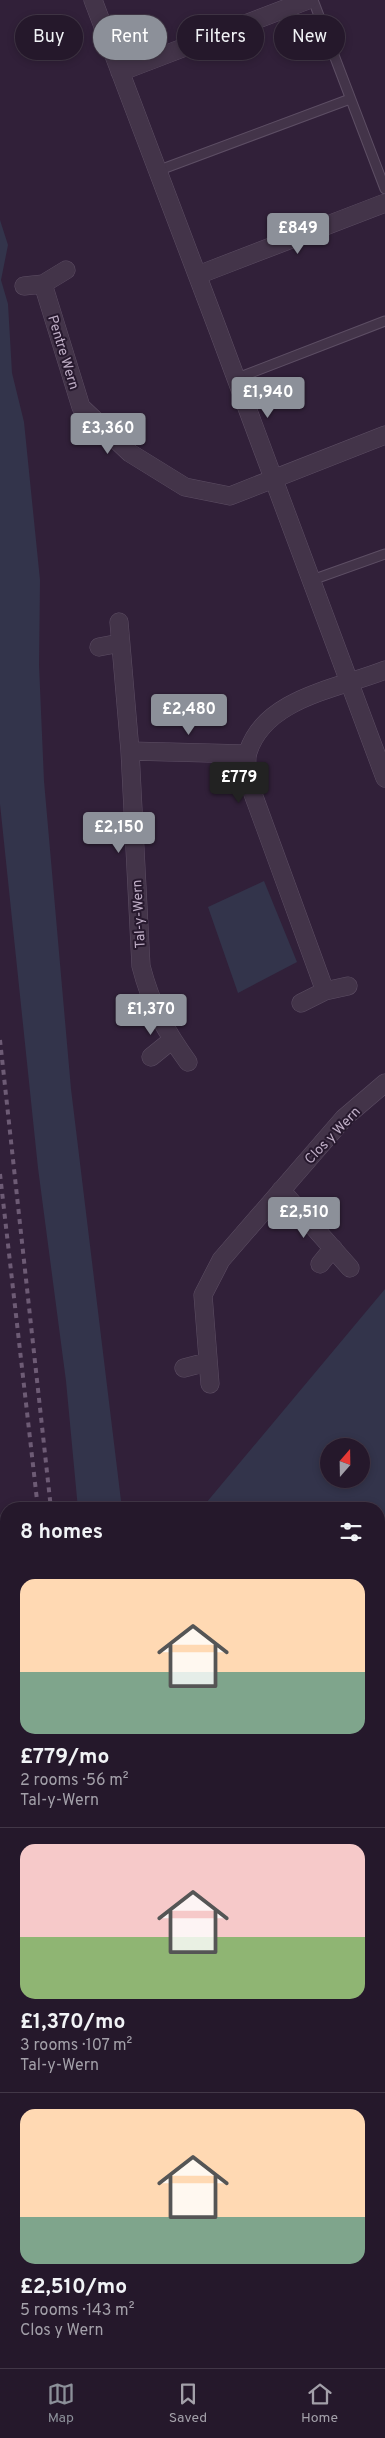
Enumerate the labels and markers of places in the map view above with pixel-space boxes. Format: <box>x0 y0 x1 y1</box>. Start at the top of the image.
pin: £849 <box>268 212 328 255</box>
pin: £1,940 <box>227 376 309 419</box>
pin: £3,360 <box>67 412 149 455</box>
pin: £2,480 <box>148 694 230 736</box>
pin: £779 <box>209 762 269 804</box>
pin: £2,150 <box>78 812 160 854</box>
pin: £1,370 <box>110 994 192 1036</box>
pin: £2,510 <box>263 1196 345 1239</box>

